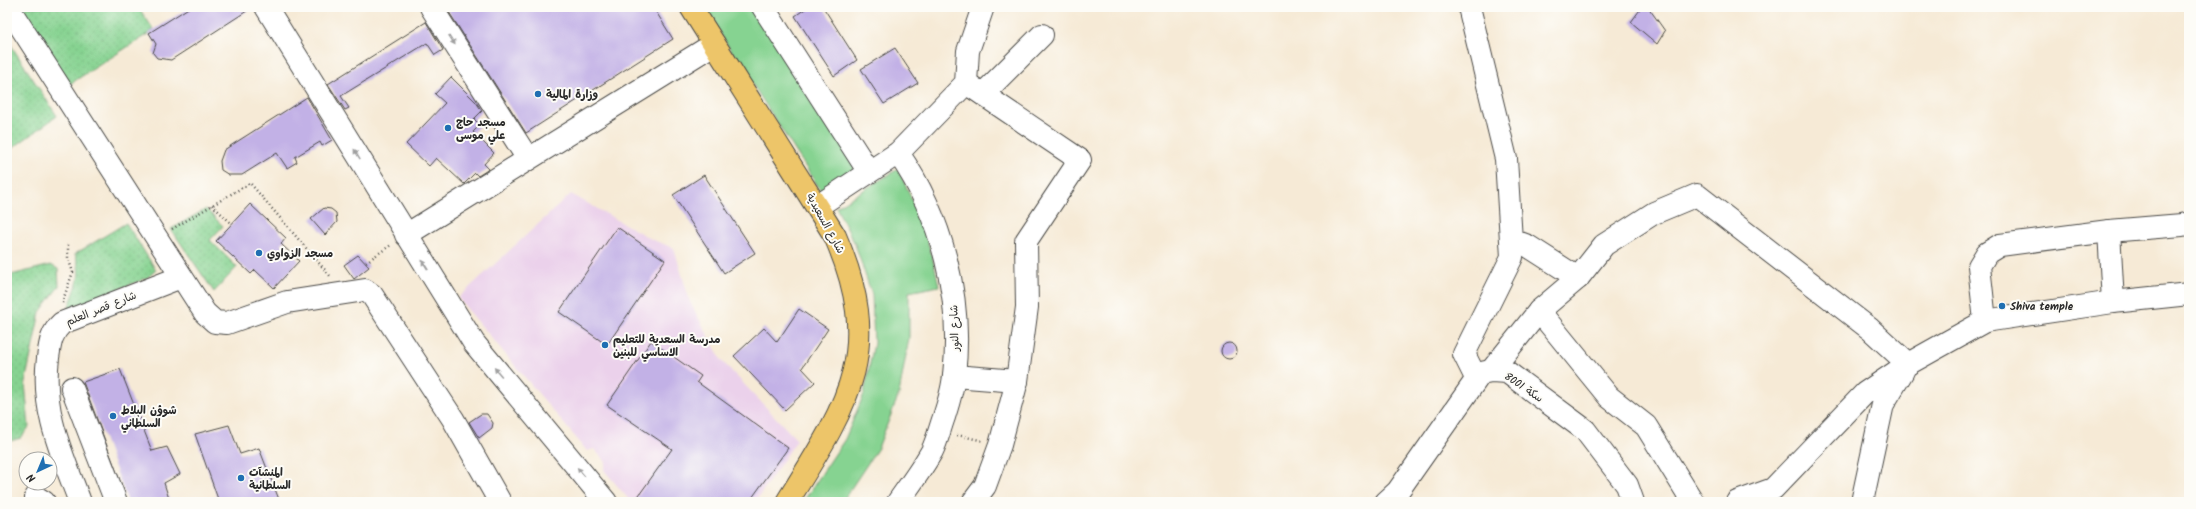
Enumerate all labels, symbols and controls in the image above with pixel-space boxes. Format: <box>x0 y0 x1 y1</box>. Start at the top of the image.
one-way arrow <box>448 35 456 45</box>
place label: وزارة المالية <box>546 86 598 104</box>
marker: وزارة المالية <box>533 89 543 99</box>
place label: مسجد حاج علي موسى <box>456 114 506 145</box>
marker: مسجد حاج علي موسى <box>443 123 453 133</box>
one-way arrow <box>353 148 360 160</box>
street label: شارع السعيدية <box>801 190 849 257</box>
place label: مسجد الزواوي <box>267 245 333 263</box>
marker: مسجد الزواوي <box>254 248 264 258</box>
one-way arrow <box>421 260 429 270</box>
street label: شارع قصر العلم <box>63 287 139 331</box>
place label: Shiva temple <box>2010 298 2074 316</box>
marker: Shiva temple <box>1997 301 2007 311</box>
street label: شارع النور <box>945 304 965 352</box>
place label: مدرسة السعدية للتعليم الاساسي للبنين <box>613 331 720 362</box>
marker: مدرسة السعدية للتعليم الاساسي للبنين <box>600 340 610 350</box>
one-way arrow <box>494 367 502 377</box>
street label: سكة 8001 <box>1500 368 1547 408</box>
place label: شوؤن البلاط السلطاني <box>121 402 177 433</box>
marker: شوؤن البلاط السلطاني <box>108 411 118 421</box>
north arrow <box>18 451 58 491</box>
place label: المنشآت السلطانية <box>249 464 291 495</box>
one-way arrow <box>577 467 586 477</box>
text: N <box>23 469 41 486</box>
marker: المنشآت السلطانية <box>236 473 246 483</box>

